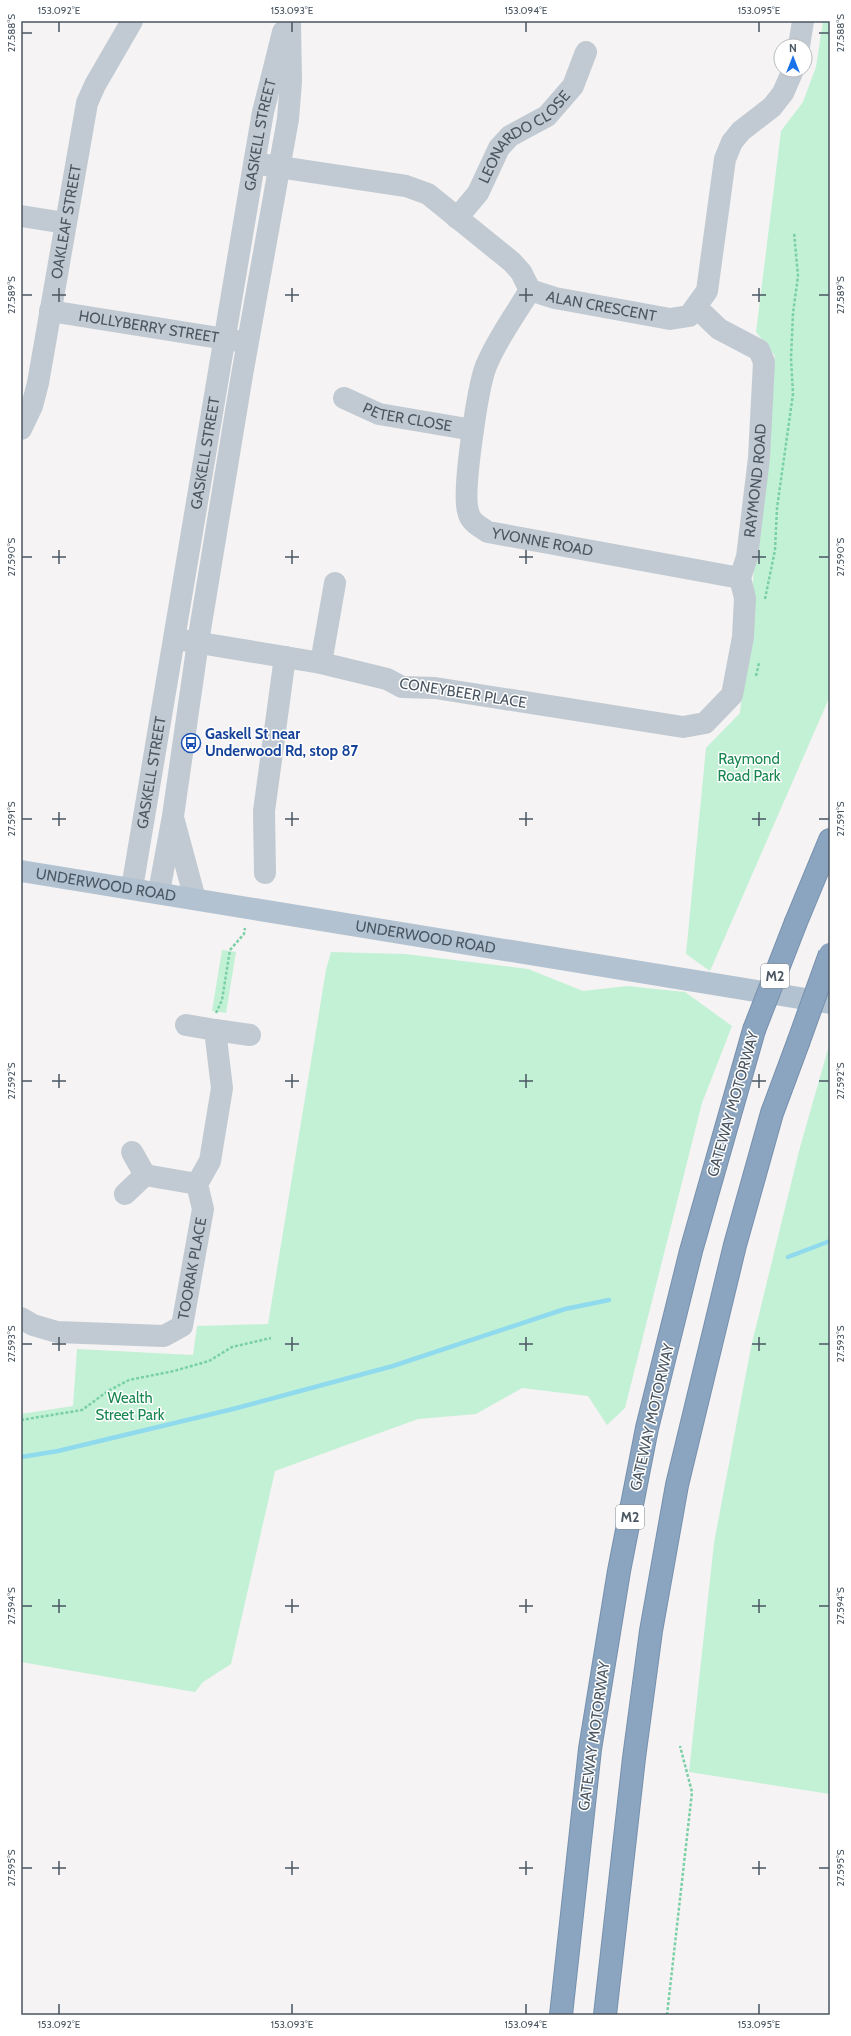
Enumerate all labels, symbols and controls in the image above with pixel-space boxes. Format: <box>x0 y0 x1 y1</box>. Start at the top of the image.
text: 153.092°E <box>38 4 81 17</box>
text: 153.093°E <box>271 4 314 17</box>
text: 153.094°E <box>505 4 548 17</box>
text: 153.095°E <box>738 4 781 17</box>
text: 27.588°S <box>5 14 18 52</box>
text: 27.588°S <box>834 14 847 52</box>
north arrow <box>773 38 813 78</box>
text: N <box>789 41 797 55</box>
street label: GASKELL STREET <box>241 77 280 192</box>
street label: LEONARDO CLOSE <box>475 87 574 186</box>
street label: OAKLEAF STREET <box>47 163 85 280</box>
text: 27.589°S <box>5 276 18 314</box>
text: 27.589°S <box>834 276 847 314</box>
street label: ALAN CRESCENT <box>544 287 658 325</box>
street label: HOLLYBERRY STREET <box>77 307 220 347</box>
street label: GASKELL STREET <box>187 396 224 511</box>
street label: PETER CLOSE <box>360 399 453 435</box>
street label: RAYMOND ROAD <box>740 423 770 539</box>
street label: YVONNE ROAD <box>489 524 595 560</box>
text: 27.590°S <box>5 537 18 576</box>
text: 27.590°S <box>834 537 847 576</box>
street label: CONEYBEER PLACE <box>398 674 528 712</box>
street label: GASKELL STREET <box>133 715 170 830</box>
place label: Gaskell St near Underwood Rd, stop 87 <box>205 725 358 760</box>
bus stop icon: Gaskell St near Underwood Rd, stop 87 <box>180 732 202 754</box>
park label: Raymond Road Park <box>718 750 781 785</box>
text: 27.591°S <box>5 801 18 837</box>
text: 27.591°S <box>834 801 847 837</box>
street label: UNDERWOOD ROAD <box>34 865 177 905</box>
street label: UNDERWOOD ROAD <box>354 917 497 957</box>
road number: M2 <box>761 964 789 988</box>
street label: GATEWAY MOTORWAY <box>704 1029 763 1179</box>
text: 27.592°S <box>5 1062 18 1100</box>
text: 27.592°S <box>834 1062 847 1100</box>
street label: TOORAK PLACE <box>174 1216 210 1321</box>
text: 27.593°S <box>5 1325 18 1363</box>
text: 27.593°S <box>834 1325 847 1363</box>
street label: GATEWAY MOTORWAY <box>626 1341 678 1492</box>
park label: Wealth Street Park <box>96 1389 165 1424</box>
road number: M2 <box>616 1505 644 1529</box>
text: 27.594°S <box>5 1587 18 1625</box>
text: 27.594°S <box>834 1587 847 1625</box>
street label: GATEWAY MOTORWAY <box>575 1660 613 1812</box>
text: 27.595°S <box>5 1849 18 1887</box>
text: 27.595°S <box>834 1849 847 1887</box>
text: 153.092°E <box>38 2018 81 2031</box>
text: 153.093°E <box>271 2018 314 2031</box>
text: 153.094°E <box>505 2018 548 2031</box>
text: 153.095°E <box>738 2018 781 2031</box>

